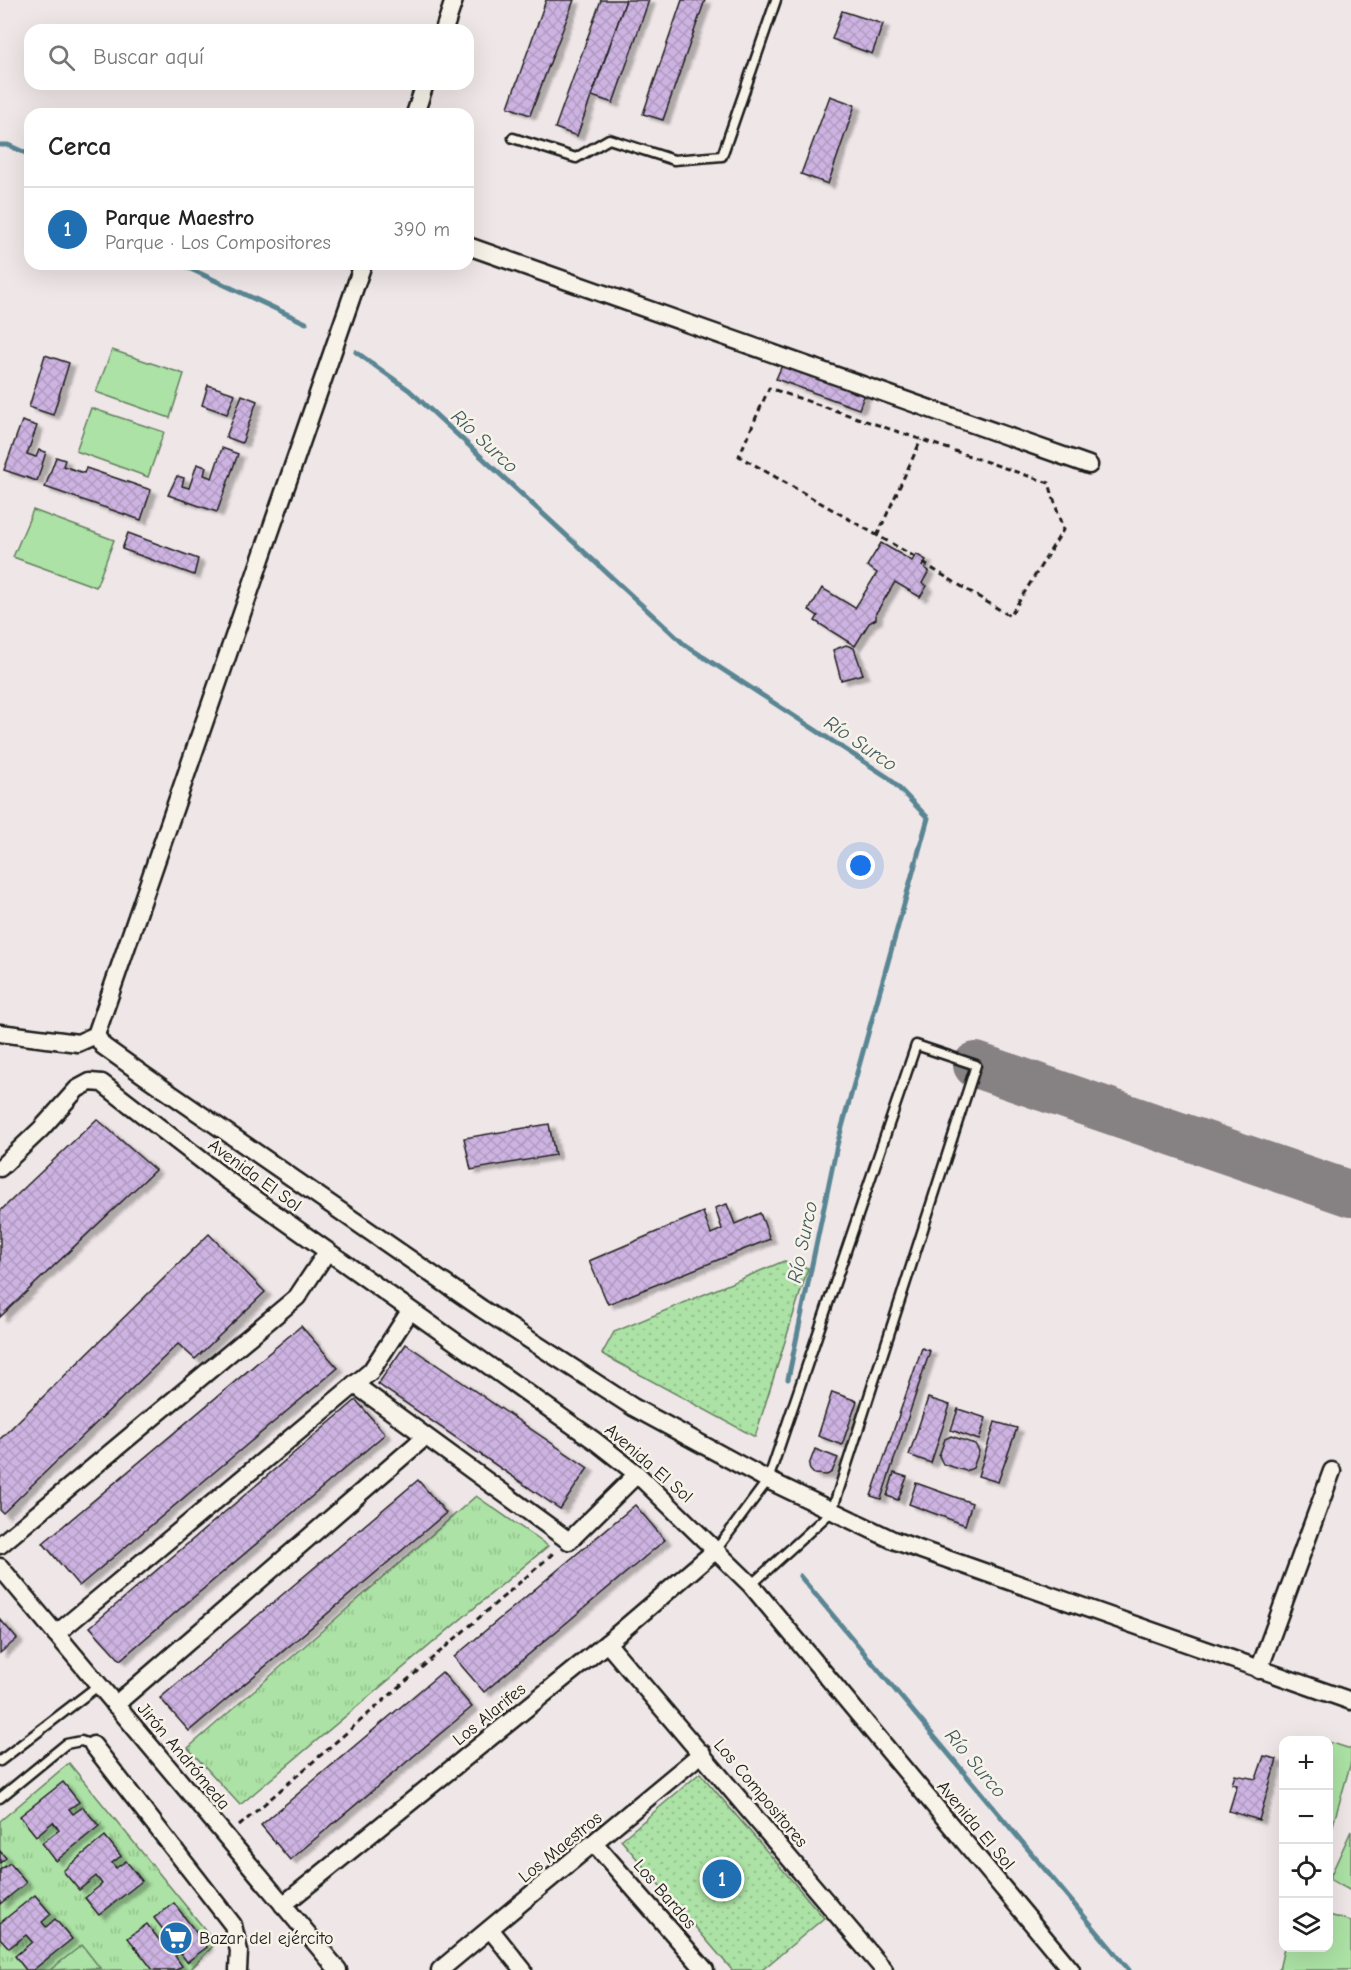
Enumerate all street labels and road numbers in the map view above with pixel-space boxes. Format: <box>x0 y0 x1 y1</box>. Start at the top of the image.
street label: Avenida El Sol <box>204 1135 305 1216</box>
street label: Avenida El Sol <box>600 1419 697 1507</box>
street label: Los Alarifes <box>449 1679 530 1750</box>
street label: Jirón Andrómeda <box>133 1699 234 1814</box>
street label: Los Compositores <box>709 1735 812 1852</box>
street label: Avenida El Sol <box>932 1777 1019 1874</box>
street label: Los Maestros <box>514 1807 606 1887</box>
street label: Los Bardos <box>629 1855 700 1933</box>

